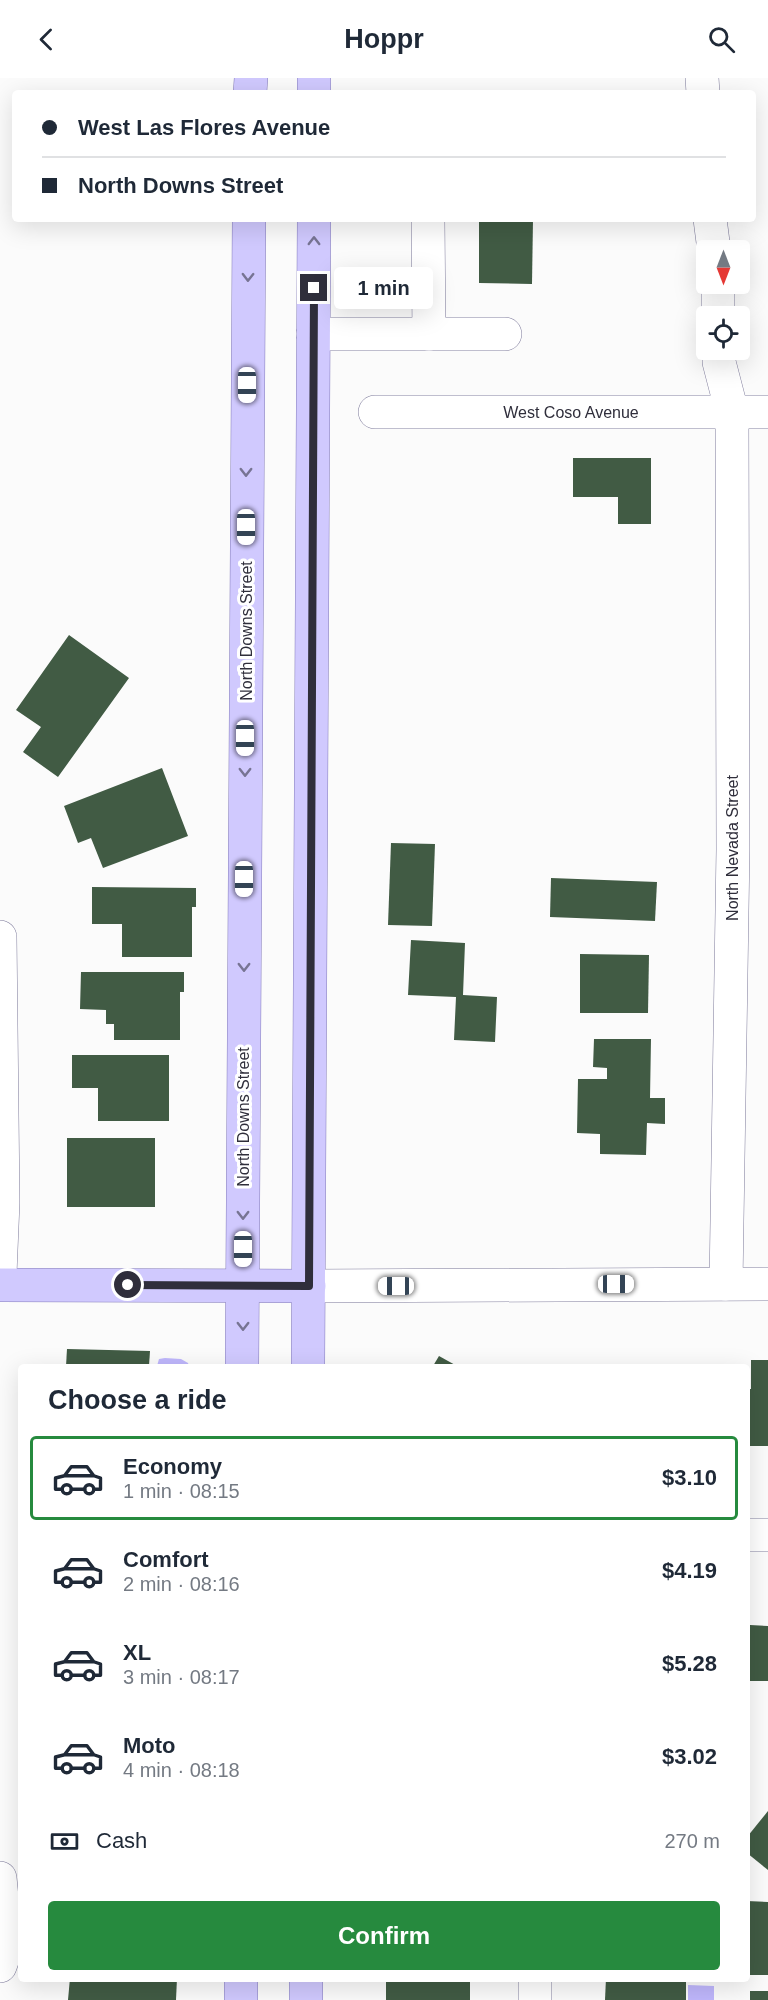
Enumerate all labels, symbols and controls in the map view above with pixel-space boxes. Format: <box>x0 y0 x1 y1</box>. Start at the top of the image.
icon: back <box>30 23 63 56</box>
icon: search <box>705 23 738 56</box>
text: Hoppr <box>344 24 424 54</box>
text: West Las Flores Avenue <box>78 115 330 140</box>
text: North Downs Street <box>78 173 283 198</box>
one-way arrow <box>308 236 320 245</box>
north arrow <box>696 240 750 294</box>
map controls <box>696 240 750 360</box>
callout: 1 min <box>335 267 434 309</box>
one-way arrow <box>242 273 254 282</box>
route end <box>300 274 327 301</box>
text: 1 min <box>357 277 410 299</box>
button: locate <box>696 306 750 360</box>
car <box>238 367 256 403</box>
street label: West Coso Avenue <box>503 404 639 421</box>
one-way arrow <box>240 468 253 477</box>
car <box>237 509 255 545</box>
street label: North Downs Street <box>238 561 255 701</box>
car <box>236 720 254 756</box>
one-way arrow <box>239 768 251 777</box>
street label: North Nevada Street <box>724 775 741 921</box>
car <box>235 861 253 897</box>
one-way arrow <box>237 963 250 972</box>
street label: North Downs Street <box>235 1047 252 1187</box>
one-way arrow <box>237 1211 249 1220</box>
car <box>234 1231 252 1267</box>
route start <box>114 1271 141 1298</box>
car <box>598 1275 634 1293</box>
car <box>378 1277 414 1295</box>
one-way arrow <box>236 1321 249 1330</box>
text: Choose a ride <box>48 1385 227 1415</box>
icon: car <box>51 1451 105 1505</box>
text: Economy <box>123 1454 222 1479</box>
text: $3.10 <box>662 1465 717 1490</box>
text: 1 min · 08:15 <box>123 1480 240 1502</box>
icon: car <box>51 1544 105 1598</box>
text: Comfort <box>123 1547 209 1572</box>
text: $4.19 <box>662 1558 717 1583</box>
text: 2 min · 08:16 <box>123 1573 240 1595</box>
icon: car <box>51 1637 105 1691</box>
text: XL <box>123 1640 151 1665</box>
text: $5.28 <box>662 1651 717 1676</box>
text: 3 min · 08:17 <box>123 1666 240 1688</box>
icon: car <box>51 1730 105 1784</box>
text: Moto <box>123 1733 176 1758</box>
text: $3.02 <box>662 1744 717 1769</box>
text: 4 min · 08:18 <box>123 1759 240 1781</box>
icon: cash <box>48 1825 81 1858</box>
text: Cash <box>96 1828 147 1853</box>
text: 270 m <box>664 1830 720 1852</box>
button: Confirm <box>48 1901 720 1970</box>

